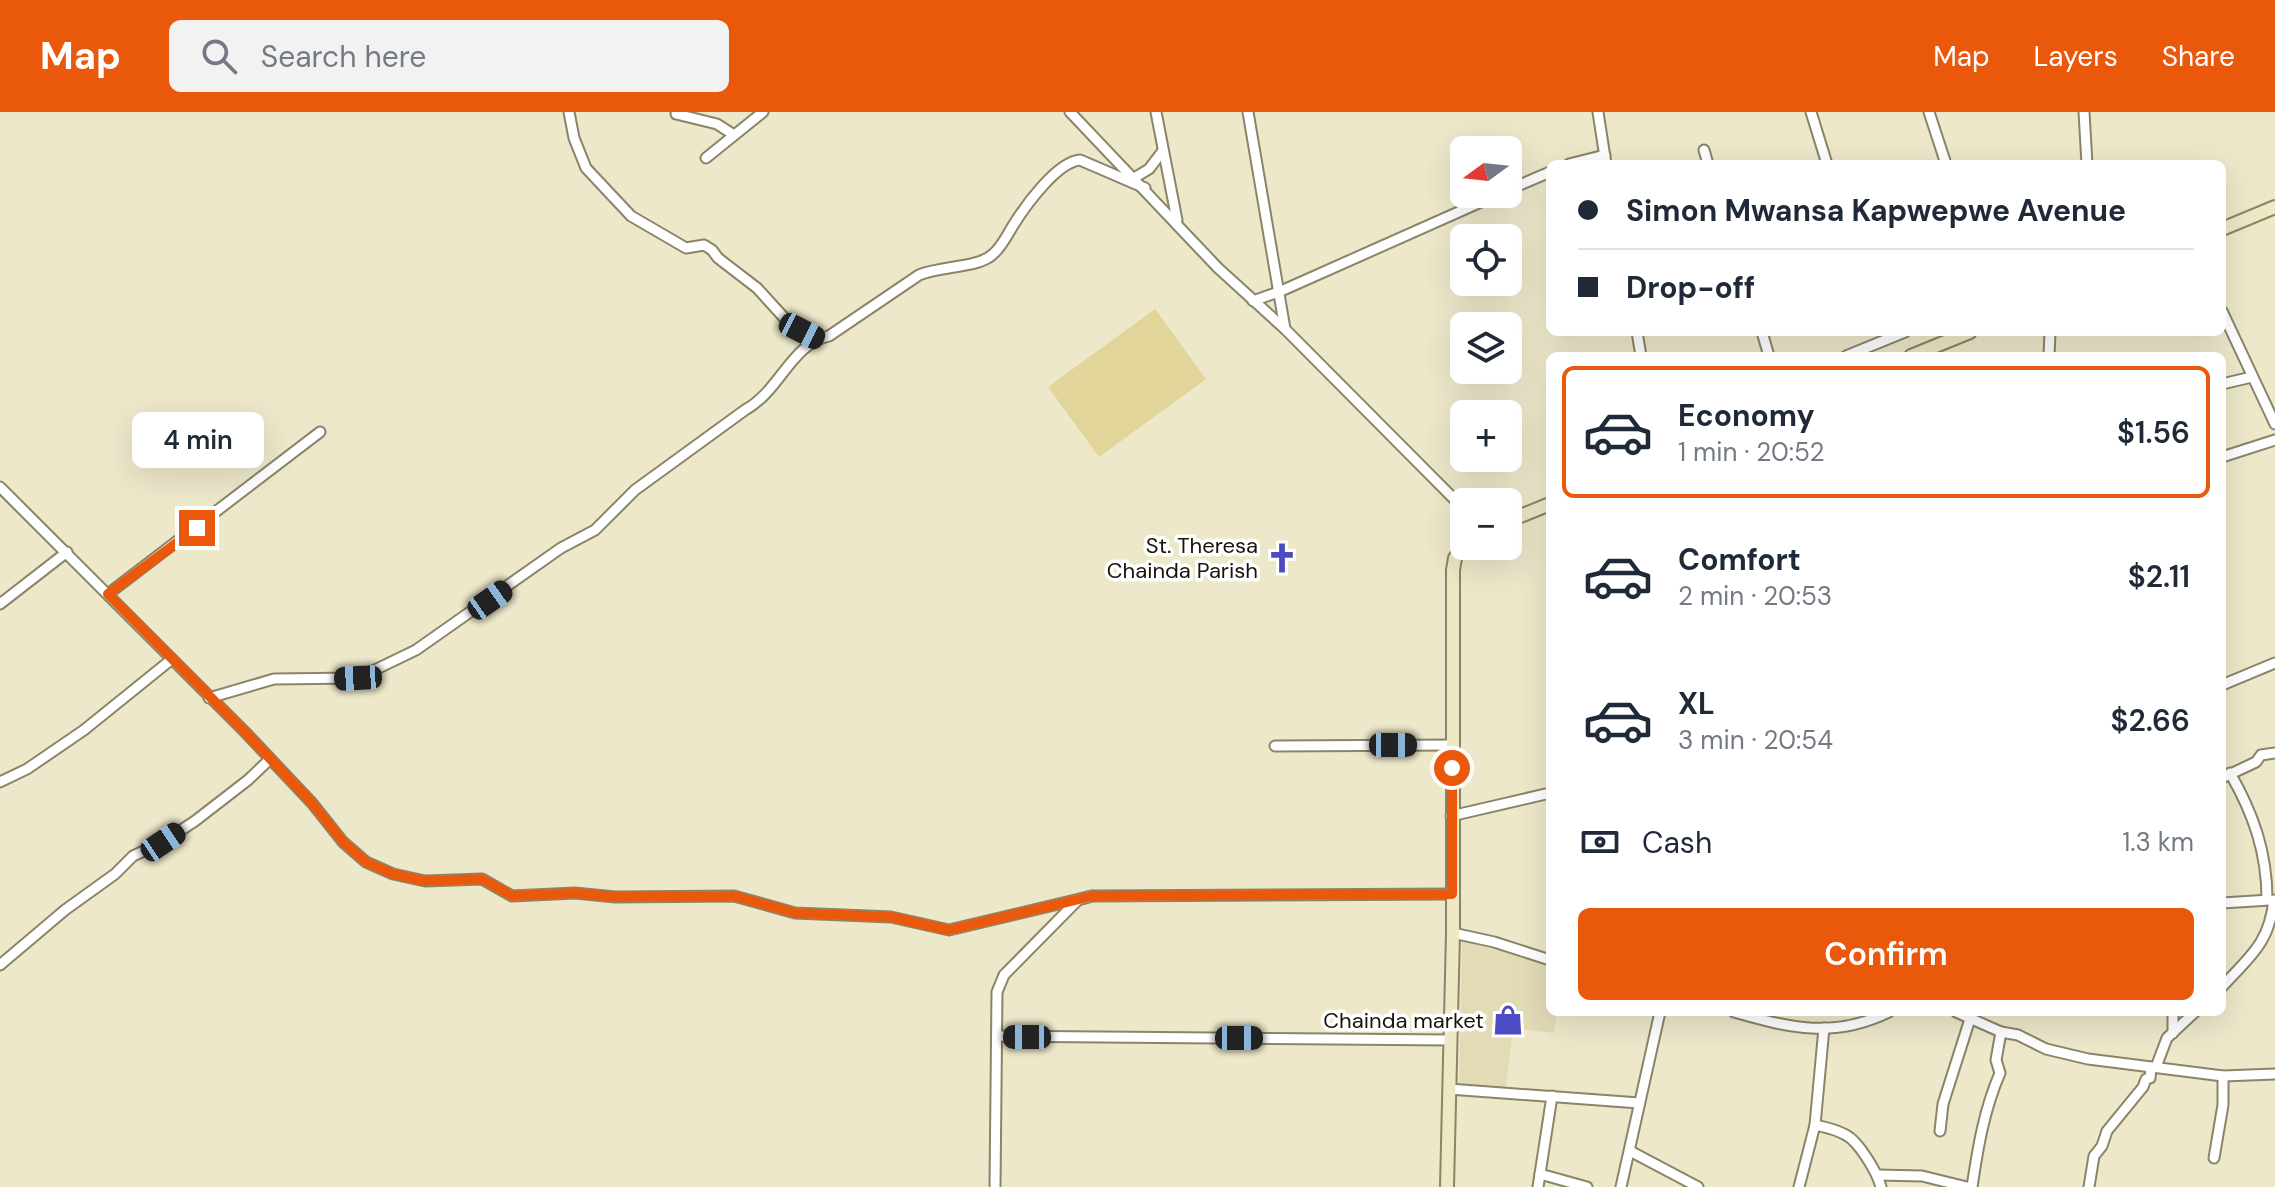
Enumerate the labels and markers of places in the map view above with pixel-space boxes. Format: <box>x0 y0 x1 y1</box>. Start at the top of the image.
place label: St. Theresa Chainda Parish <box>1107 531 1258 585</box>
church icon: St. Theresa Chainda Parish <box>1265 541 1299 575</box>
shop icon: Chainda market <box>1491 1003 1525 1037</box>
place label: Chainda market <box>1323 1006 1484 1035</box>

